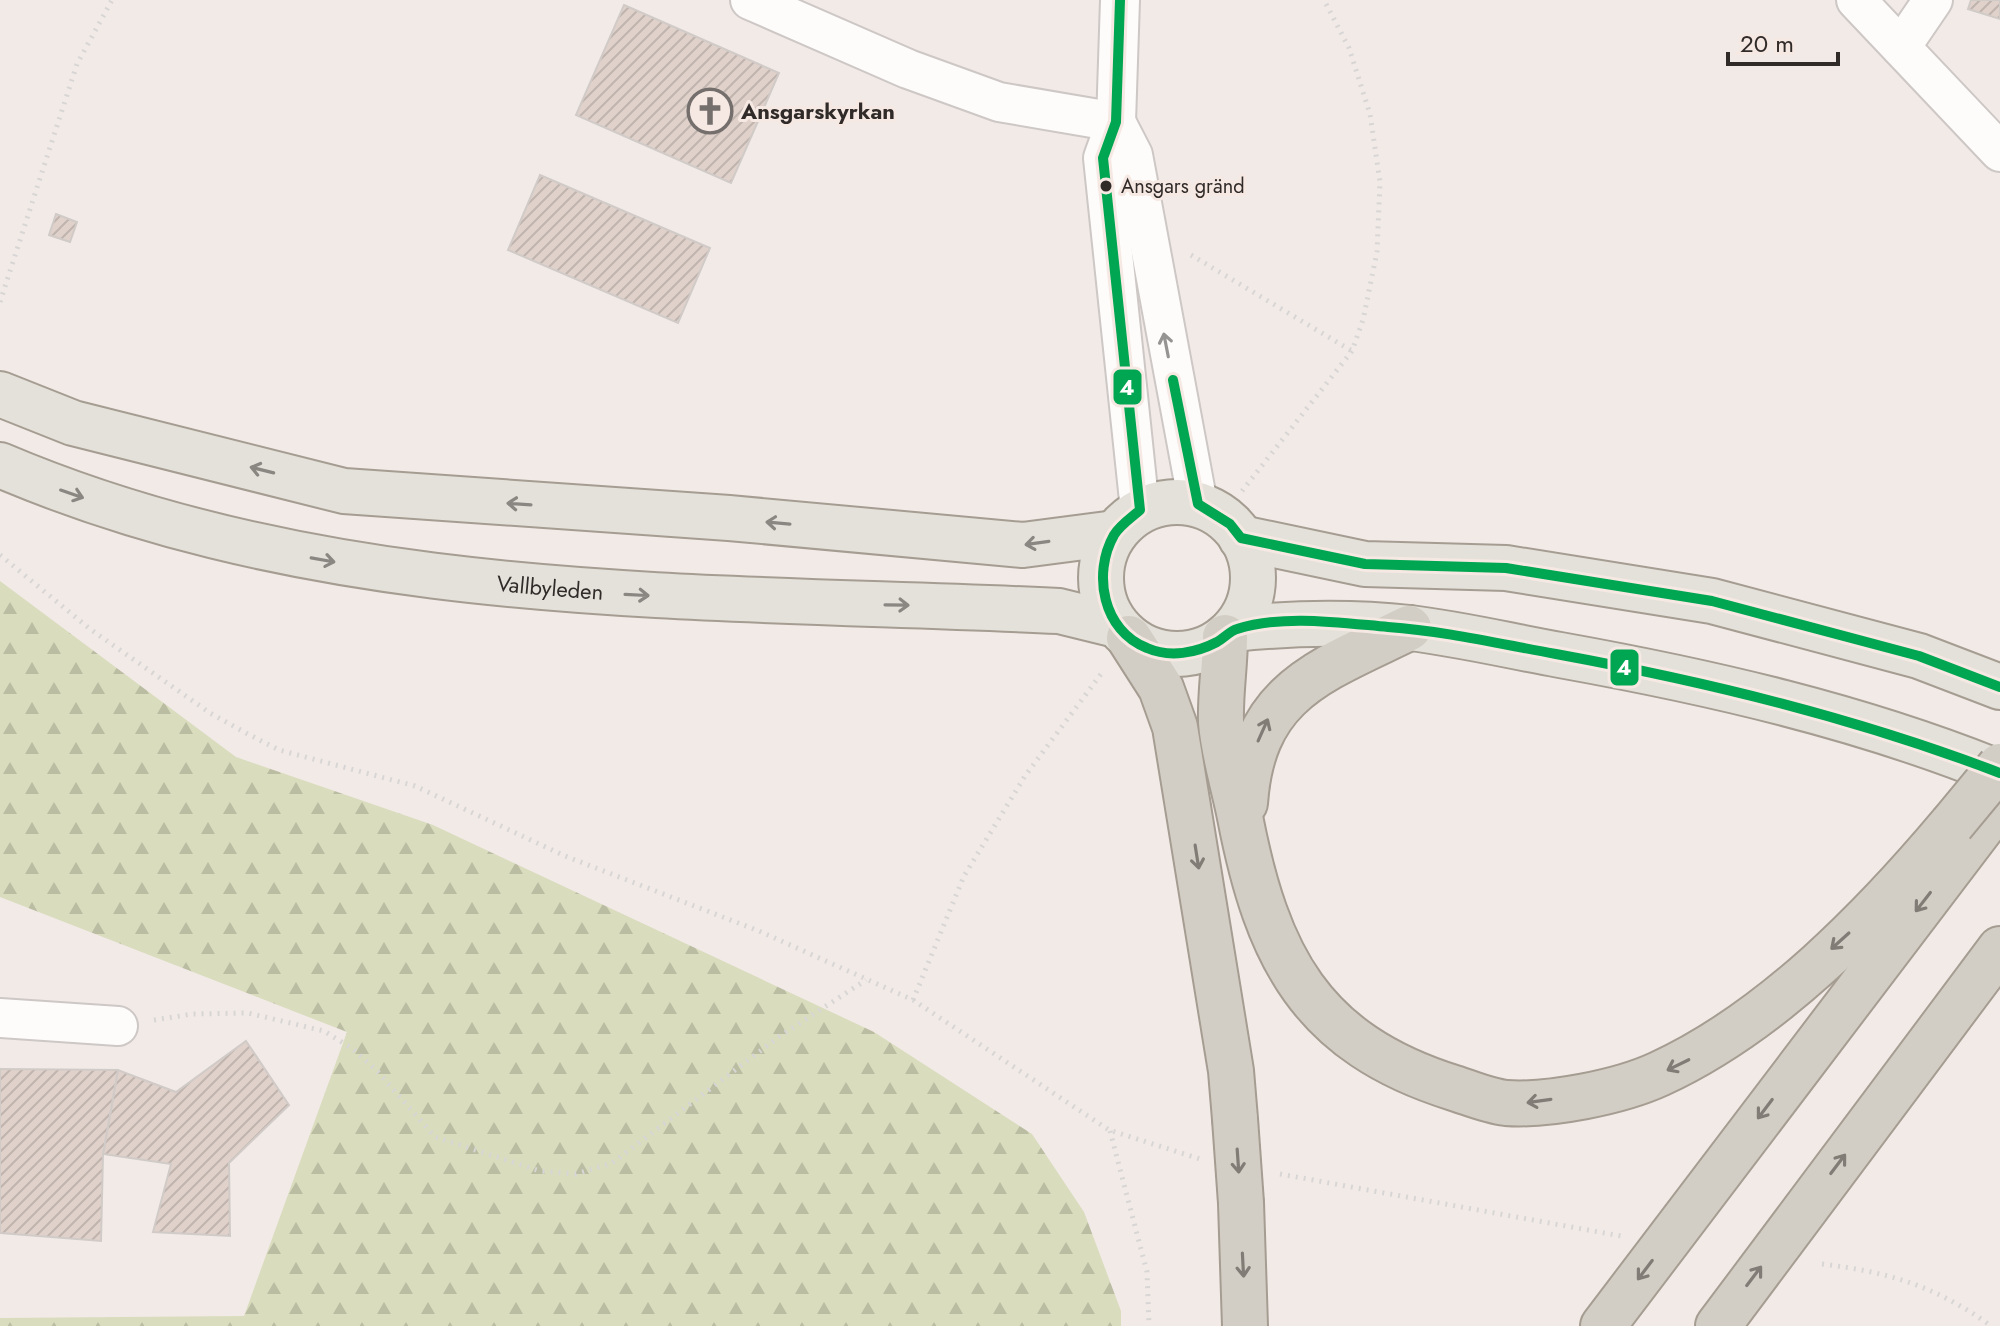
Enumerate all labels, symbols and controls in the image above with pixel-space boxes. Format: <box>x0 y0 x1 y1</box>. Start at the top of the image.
scale bar <box>1728 16 1838 66</box>
text: 20 m <box>1740 26 1794 61</box>
church icon: Ansgarskyrkan <box>686 87 734 135</box>
place label: Ansgarskyrkan <box>740 95 895 127</box>
place label: Ansgars gränd <box>1121 172 1245 201</box>
marker: Ansgars gränd <box>1098 178 1114 194</box>
one-way arrow <box>1158 333 1173 359</box>
line badge: 4 <box>1112 368 1143 406</box>
text: 4 <box>1119 371 1135 403</box>
one-way arrow <box>250 462 276 477</box>
one-way arrow <box>59 488 84 503</box>
one-way arrow <box>506 496 533 511</box>
one-way arrow <box>765 515 792 530</box>
one-way arrow <box>1025 536 1050 551</box>
one-way arrow <box>310 554 335 569</box>
street label: Vallbyleden <box>495 567 604 608</box>
one-way arrow <box>623 588 650 603</box>
one-way arrow <box>883 598 910 613</box>
line badge: 4 <box>1609 648 1640 687</box>
text: 4 <box>1616 651 1632 683</box>
one-way arrow <box>1256 718 1271 743</box>
one-way arrow <box>1190 844 1205 869</box>
one-way arrow <box>1915 891 1932 912</box>
one-way arrow <box>1830 932 1850 951</box>
one-way arrow <box>1666 1057 1690 1073</box>
one-way arrow <box>1527 1094 1552 1109</box>
one-way arrow <box>1757 1097 1774 1119</box>
one-way arrow <box>1231 1147 1246 1174</box>
one-way arrow <box>1830 1154 1846 1176</box>
one-way arrow <box>1236 1251 1251 1278</box>
one-way arrow <box>1636 1259 1653 1280</box>
one-way arrow <box>1746 1266 1763 1288</box>

